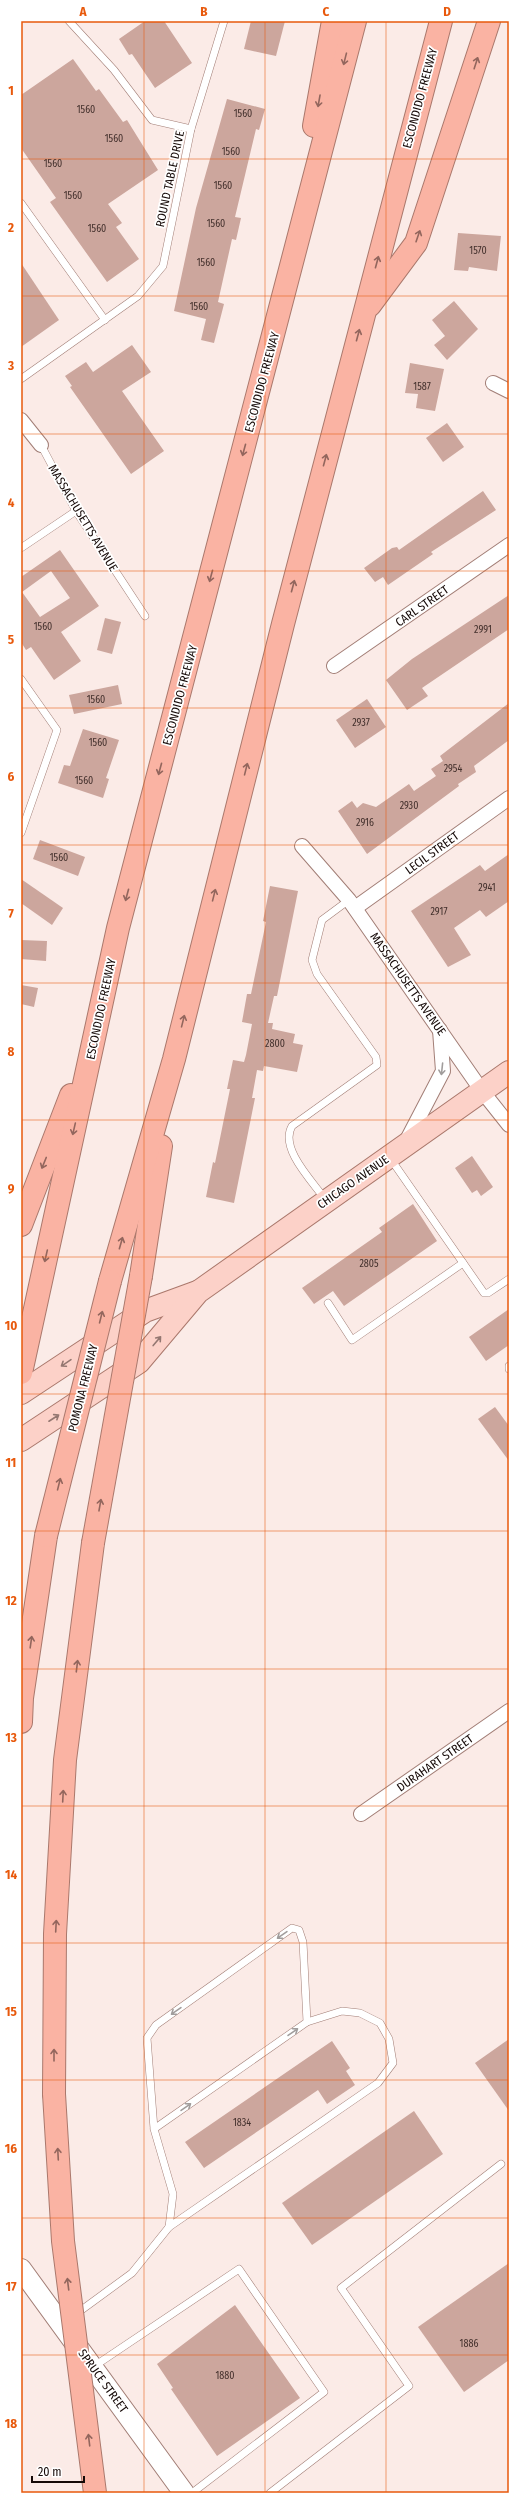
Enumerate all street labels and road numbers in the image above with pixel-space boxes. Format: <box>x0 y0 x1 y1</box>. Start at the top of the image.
street label: ESCONDIDO FREEWAY <box>400 46 440 150</box>
street label: ROUND TABLE DRIVE <box>153 129 187 228</box>
street label: ESCONDIDO FREEWAY <box>242 330 282 434</box>
street label: MASSACHUSETTS AVENUE <box>46 462 121 574</box>
street label: CARL STREET <box>393 582 452 629</box>
street label: ESCONDIDO FREEWAY <box>160 643 200 747</box>
street label: LECIL STREET <box>402 829 462 877</box>
street label: MASSACHUSETTS AVENUE <box>367 930 449 1038</box>
street label: ESCONDIDO FREEWAY <box>83 957 119 1061</box>
street label: CHICAGO AVENUE <box>315 1152 392 1212</box>
street label: POMONA FREEWAY <box>65 1343 101 1433</box>
street label: DURAHART STREET <box>394 1731 476 1794</box>
street label: SPRUCE STREET <box>75 2347 131 2416</box>

